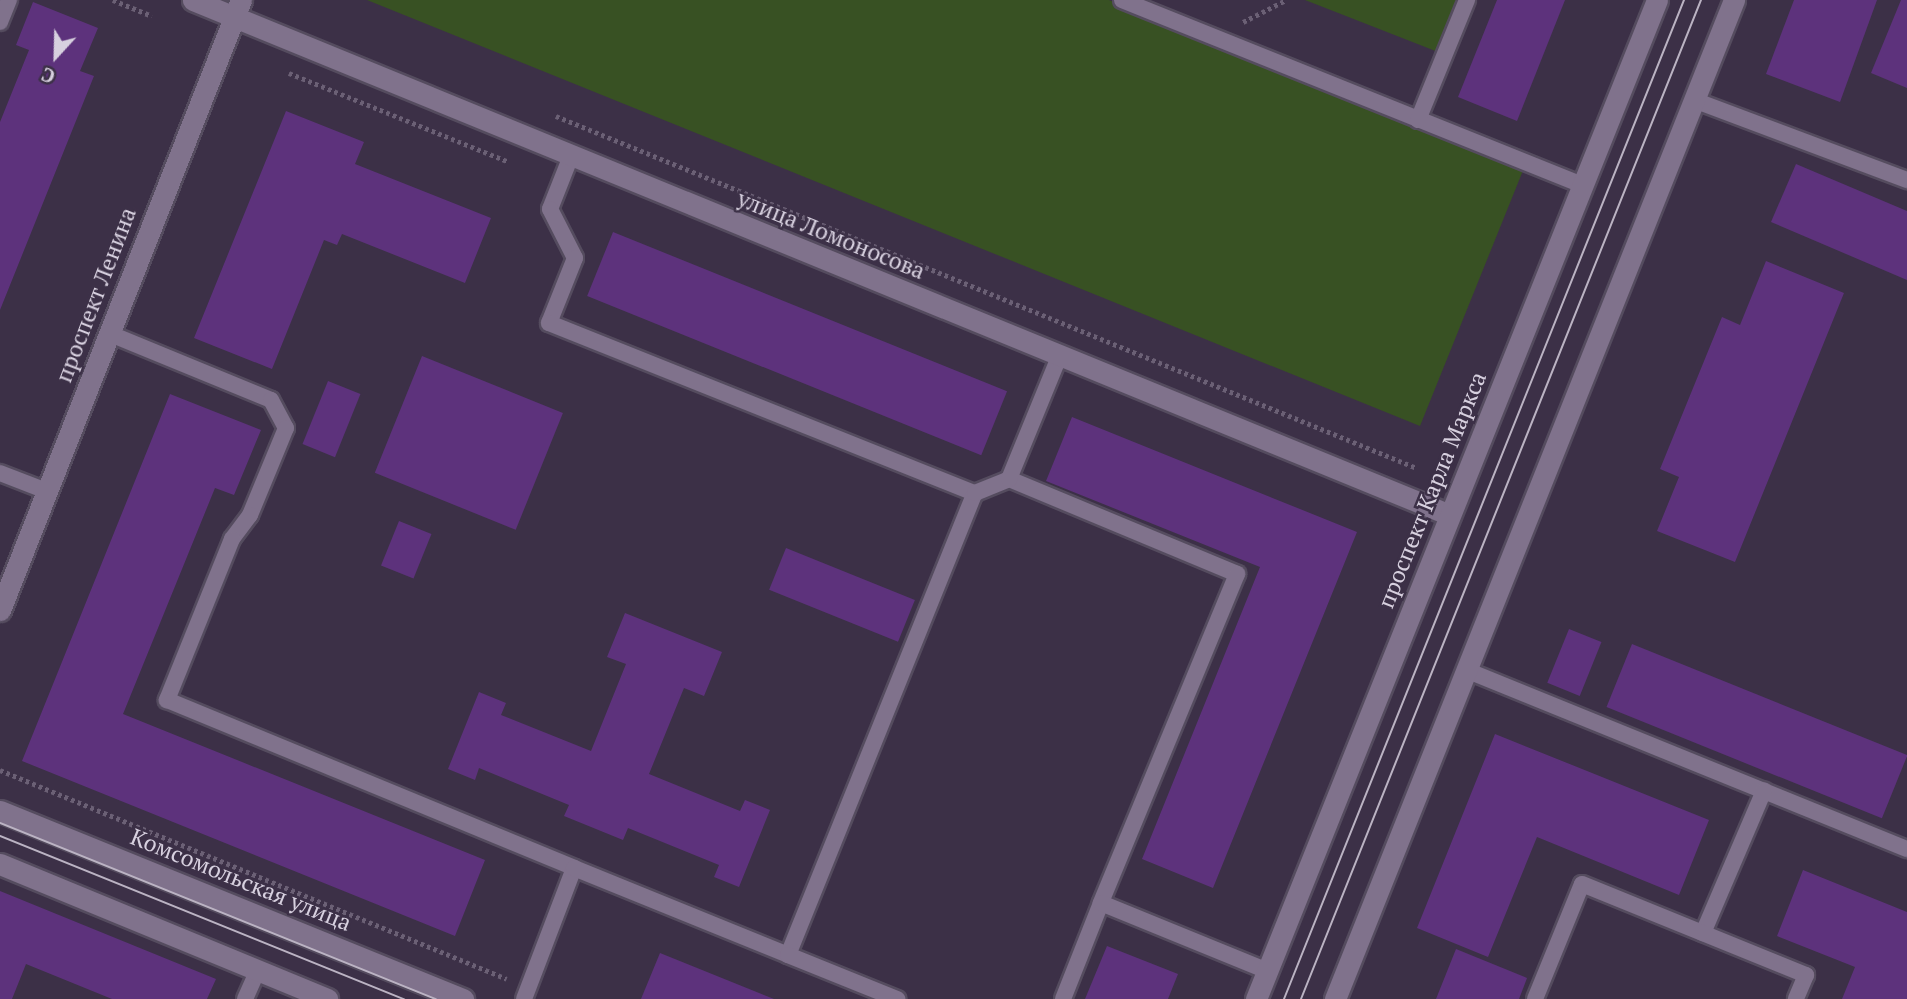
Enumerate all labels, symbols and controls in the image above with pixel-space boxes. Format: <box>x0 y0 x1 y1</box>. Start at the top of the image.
north arrow <box>21 21 91 91</box>
text: С <box>38 62 58 90</box>
street label: улица Ломоносова <box>733 185 929 285</box>
street label: проспект Ленина <box>50 203 142 387</box>
street label: проспект Карла Маркса <box>1372 368 1492 612</box>
street label: Комсомольская улица <box>127 823 355 937</box>

